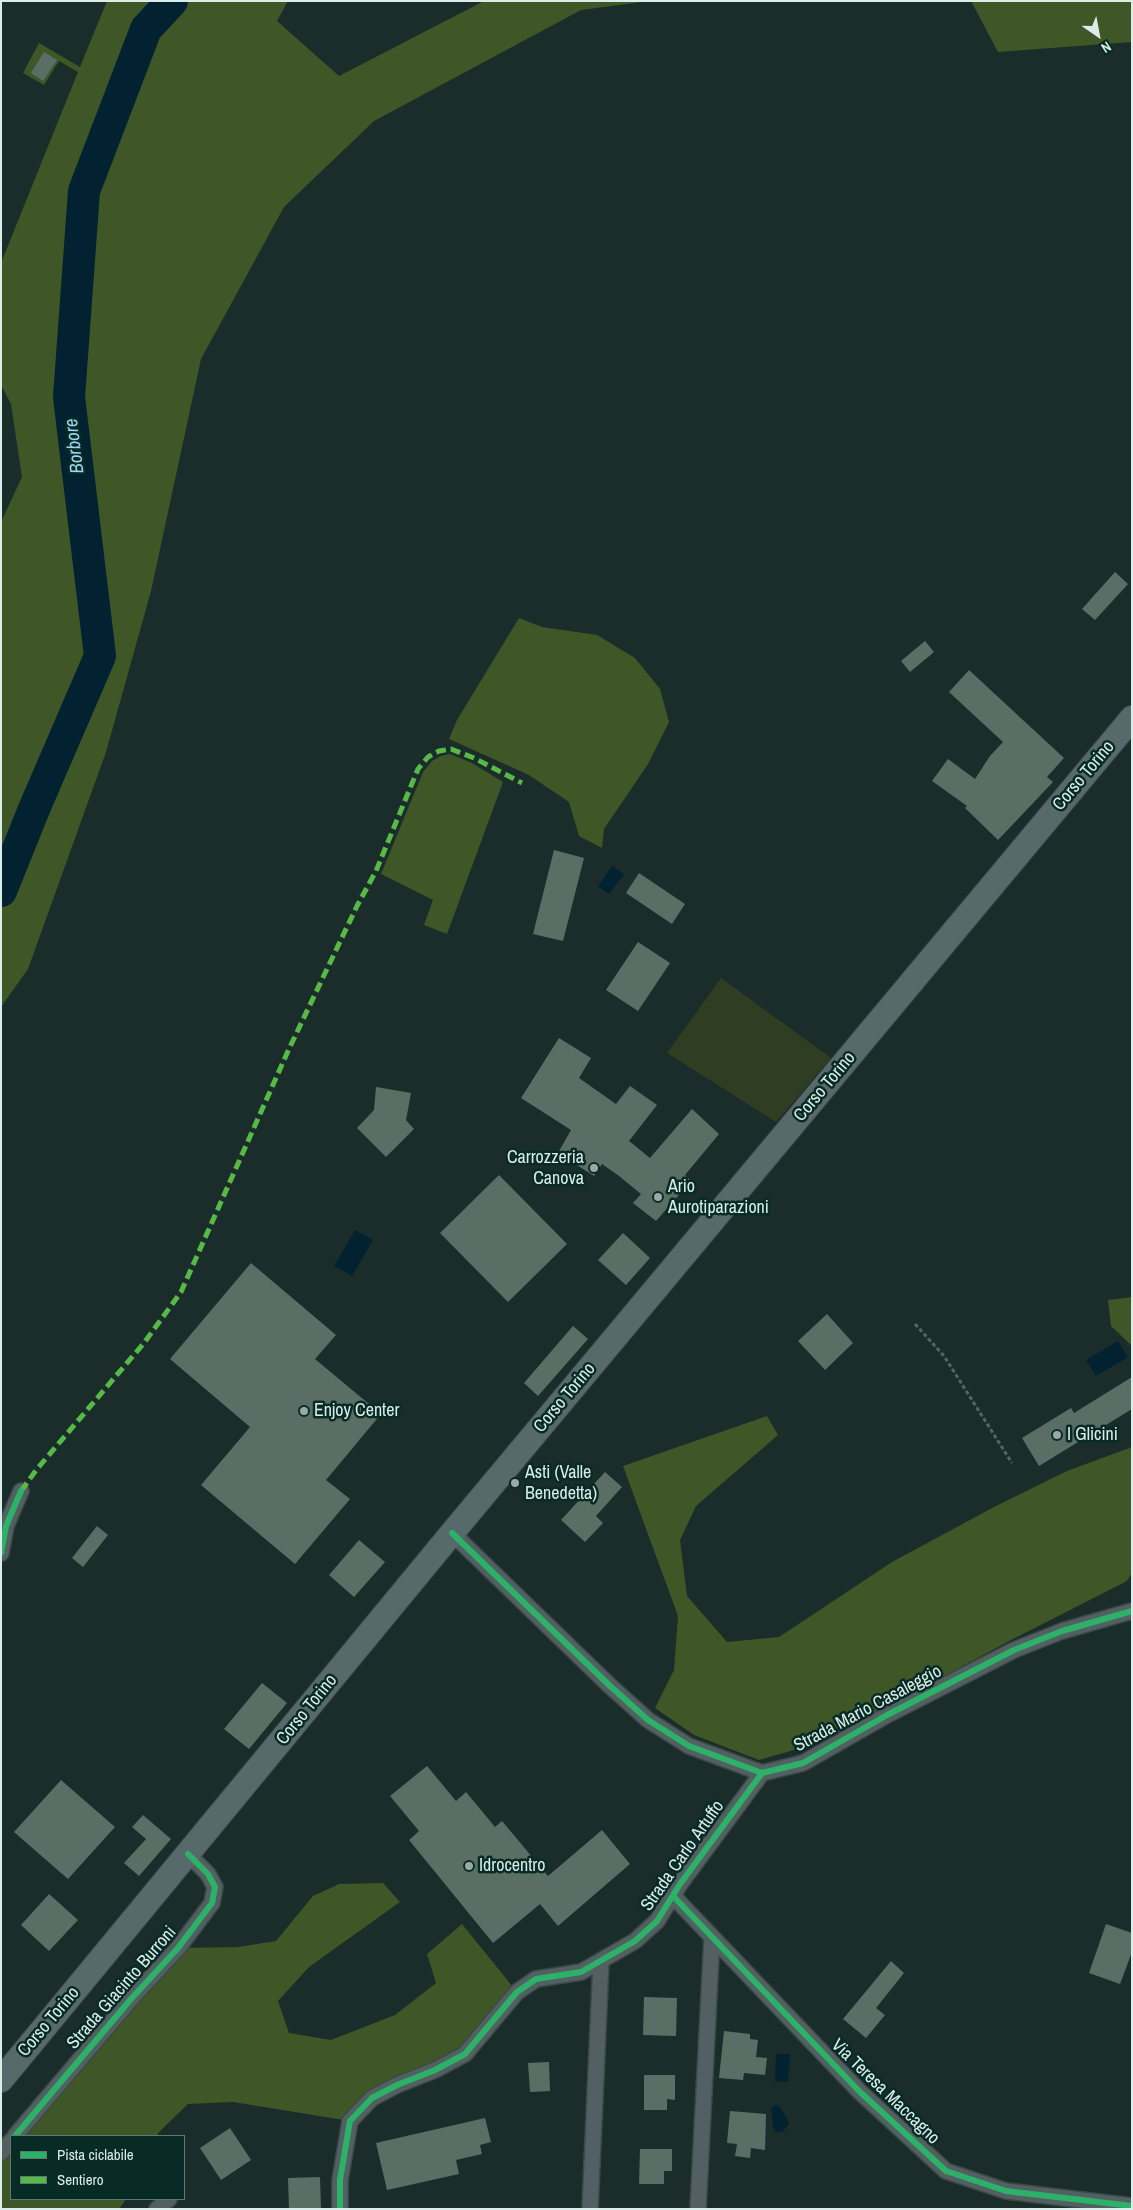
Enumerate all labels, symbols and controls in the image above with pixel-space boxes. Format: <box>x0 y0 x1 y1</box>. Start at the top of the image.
north arrow <box>1073 10 1123 60</box>
text: N <box>1098 38 1115 57</box>
water label: Borbore <box>60 417 90 475</box>
street label: Corso Torino <box>1049 737 1119 815</box>
street label: Corso Torino <box>790 1048 860 1126</box>
place label: Carrozzeria Canova <box>507 1147 584 1190</box>
marker: Carrozzeria Canova <box>588 1162 600 1174</box>
place label: Ario Aurotiparazioni <box>668 1176 769 1218</box>
marker: Ario Aurotiparazioni <box>652 1191 664 1203</box>
street label: Corso Torino <box>530 1359 600 1437</box>
place label: Enjoy Center <box>314 1400 399 1422</box>
marker: Enjoy Center <box>298 1405 310 1417</box>
place label: I Glicini <box>1067 1424 1118 1446</box>
marker: I Glicini <box>1051 1429 1063 1441</box>
place label: Asti (Valle Benedetta) <box>525 1462 597 1505</box>
marker: Asti (Valle Benedetta) <box>509 1477 521 1489</box>
street label: Strada Mario Casaleggio <box>790 1661 946 1757</box>
street label: Corso Torino <box>272 1670 342 1750</box>
street label: Strada Carlo Artuffo <box>637 1796 729 1916</box>
place label: Idrocentro <box>479 1855 545 1877</box>
marker: Idrocentro <box>463 1860 475 1872</box>
street label: Strada Giacinto Burroni <box>63 1922 181 2054</box>
street label: Corso Torino <box>14 1983 84 2061</box>
street label: Via Teresa Maccagno <box>826 2035 944 2149</box>
legend <box>10 2135 185 2200</box>
text: Pista ciclabile <box>57 2144 134 2165</box>
text: Sentiero <box>57 2169 104 2190</box>

